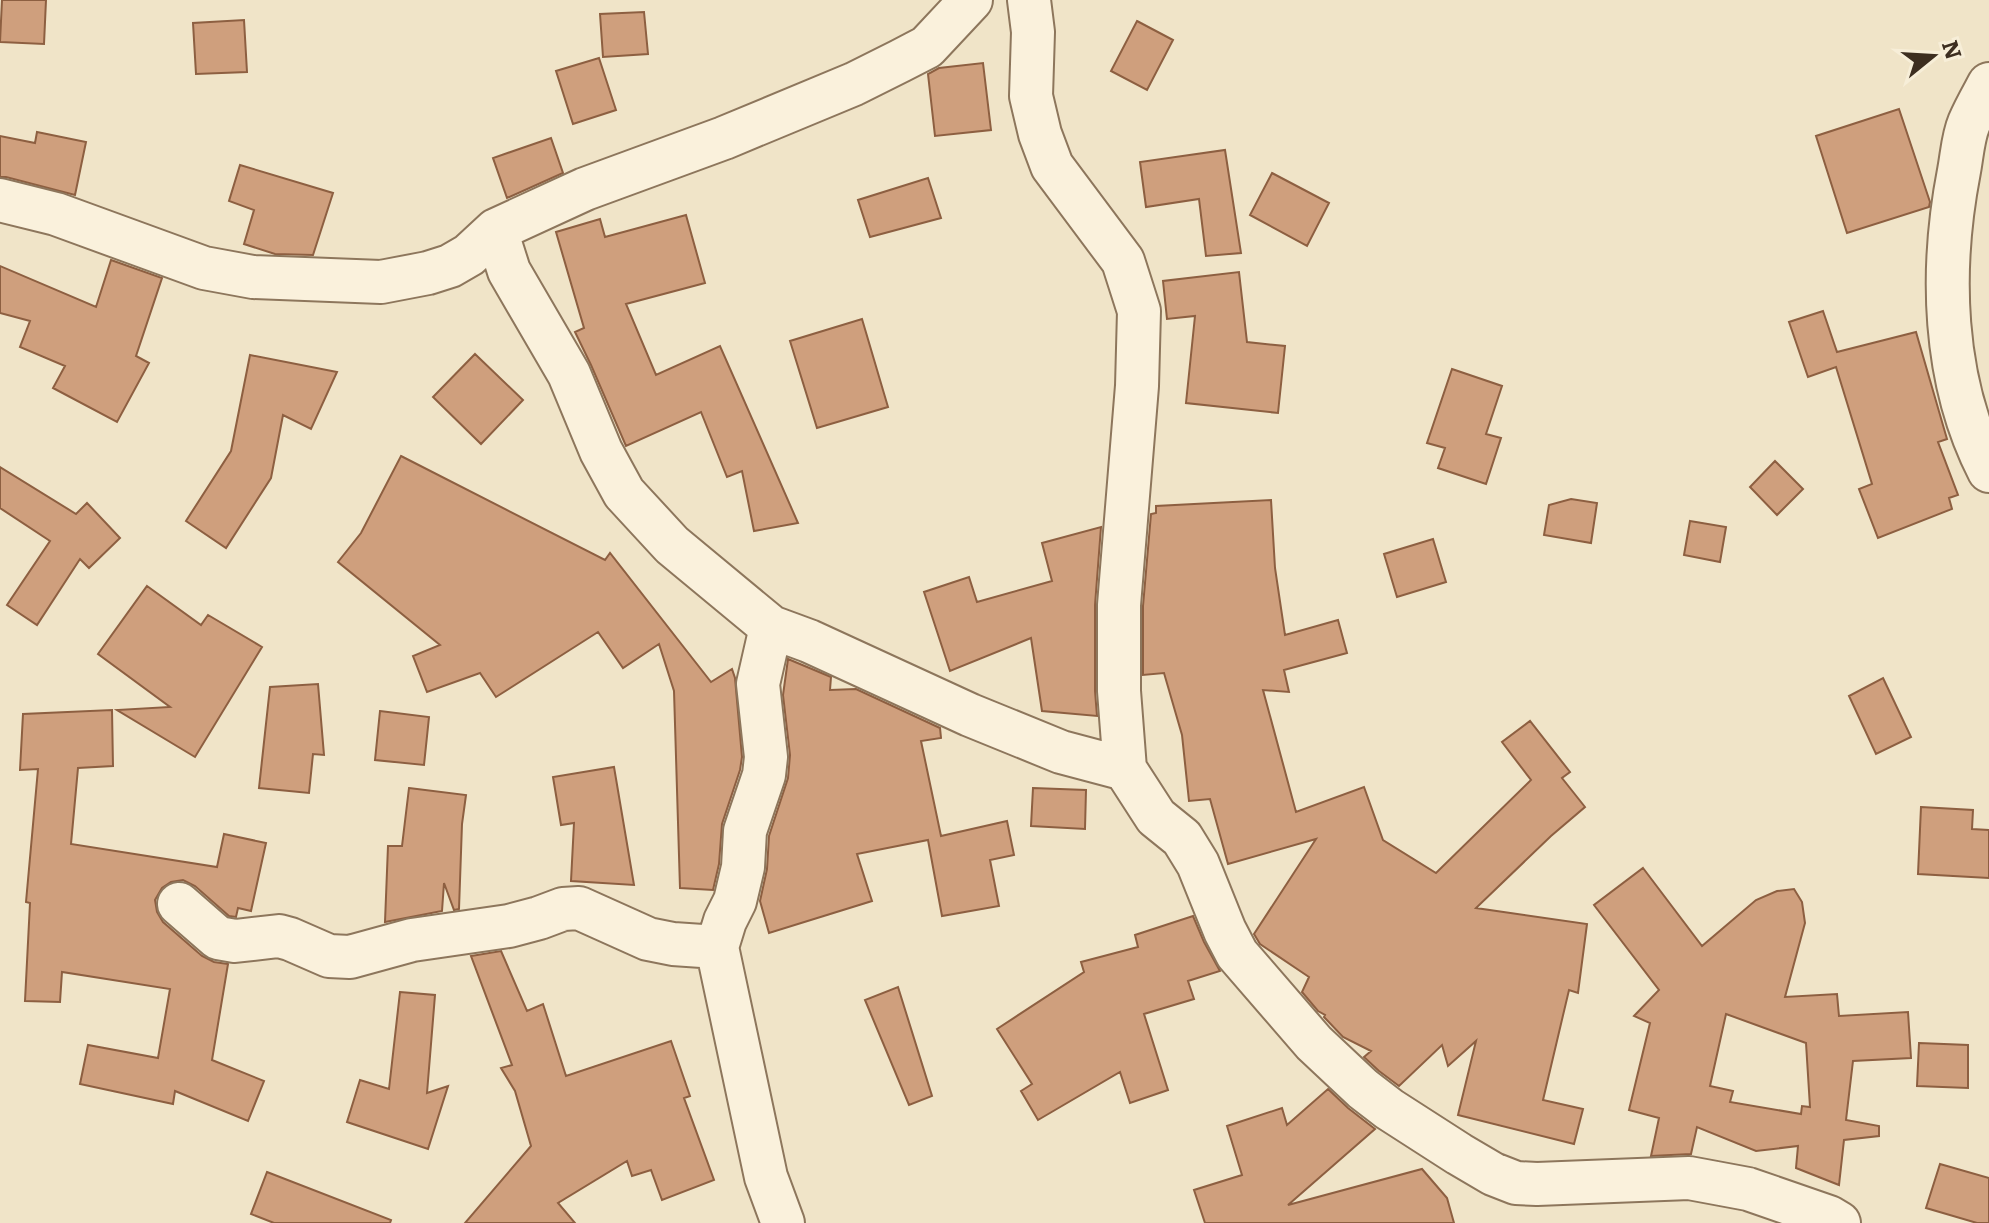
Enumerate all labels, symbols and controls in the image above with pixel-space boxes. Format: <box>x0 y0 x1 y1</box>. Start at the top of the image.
north arrow <box>1893 16 1973 96</box>
text: N <box>1935 35 1972 63</box>

